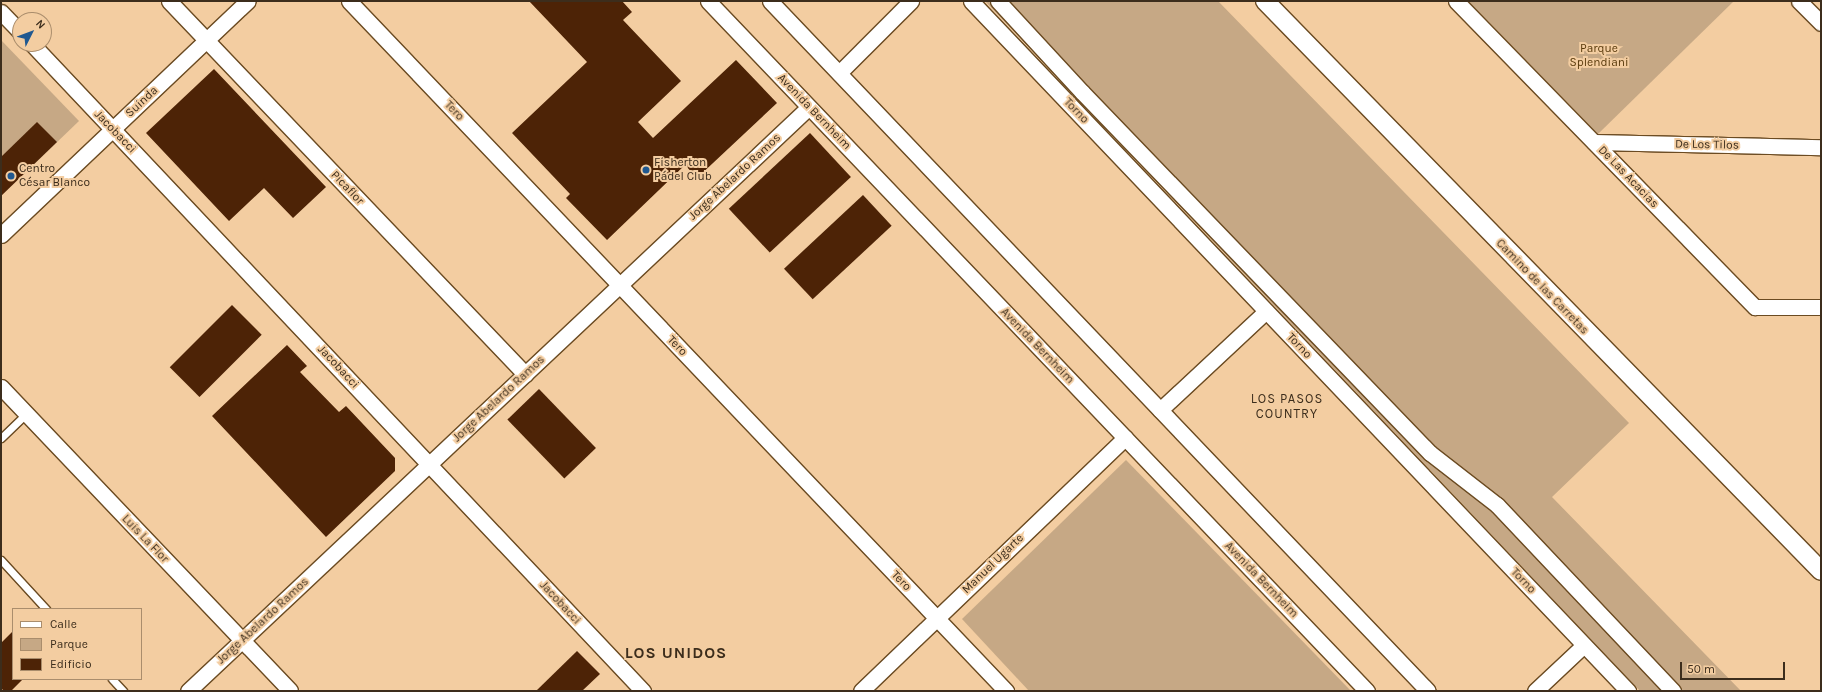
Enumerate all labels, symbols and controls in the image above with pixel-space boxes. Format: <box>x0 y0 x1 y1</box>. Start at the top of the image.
north arrow <box>12 12 52 52</box>
text: N <box>33 17 48 32</box>
park label: Parque Splendiani <box>1569 42 1629 70</box>
street label: Avenida Bernheim <box>774 71 854 153</box>
street label: Suinda <box>123 83 161 121</box>
street label: Torno <box>1060 95 1092 127</box>
street label: Tero <box>441 98 467 124</box>
street label: Jacobacci <box>91 108 139 156</box>
street label: Jorge Abelardo Ramos <box>686 131 784 223</box>
street label: De Los Tilos <box>1675 137 1739 153</box>
street label: De Las Acacias <box>1595 143 1661 211</box>
place label: Fisherton Pádel Club <box>654 156 712 184</box>
place label: Centro César Blanco <box>19 162 90 190</box>
marker: Fisherton Pádel Club <box>641 165 651 175</box>
street label: Picaflor <box>327 168 367 208</box>
marker: Centro César Blanco <box>6 171 16 181</box>
street label: Camino de las Carretas <box>1493 236 1591 338</box>
street label: Avenida Bernheim <box>997 305 1077 387</box>
street label: Torno <box>1283 330 1315 362</box>
street label: Tero <box>664 333 690 359</box>
street label: Jacobacci <box>314 342 362 392</box>
street label: Jorge Abelardo Ramos <box>450 353 548 445</box>
district label: LOS PASOS COUNTRY <box>1251 392 1323 423</box>
street label: Luis La Flor <box>119 512 171 566</box>
street label: Manuel Ugarte <box>959 531 1027 597</box>
street label: Avenida Bernheim <box>1221 539 1301 621</box>
street label: Torno <box>1507 565 1539 597</box>
street label: Tero <box>888 568 914 594</box>
street label: Jorge Abelardo Ramos <box>214 575 312 667</box>
street label: Jacobacci <box>536 578 584 628</box>
legend <box>12 608 142 680</box>
text: Calle <box>50 617 77 631</box>
text: Parque <box>50 637 88 651</box>
district label: LOS UNIDOS <box>625 643 727 663</box>
scale bar <box>1682 654 1787 680</box>
text: Edificio <box>50 657 91 671</box>
text: 50 m <box>1687 662 1715 676</box>

